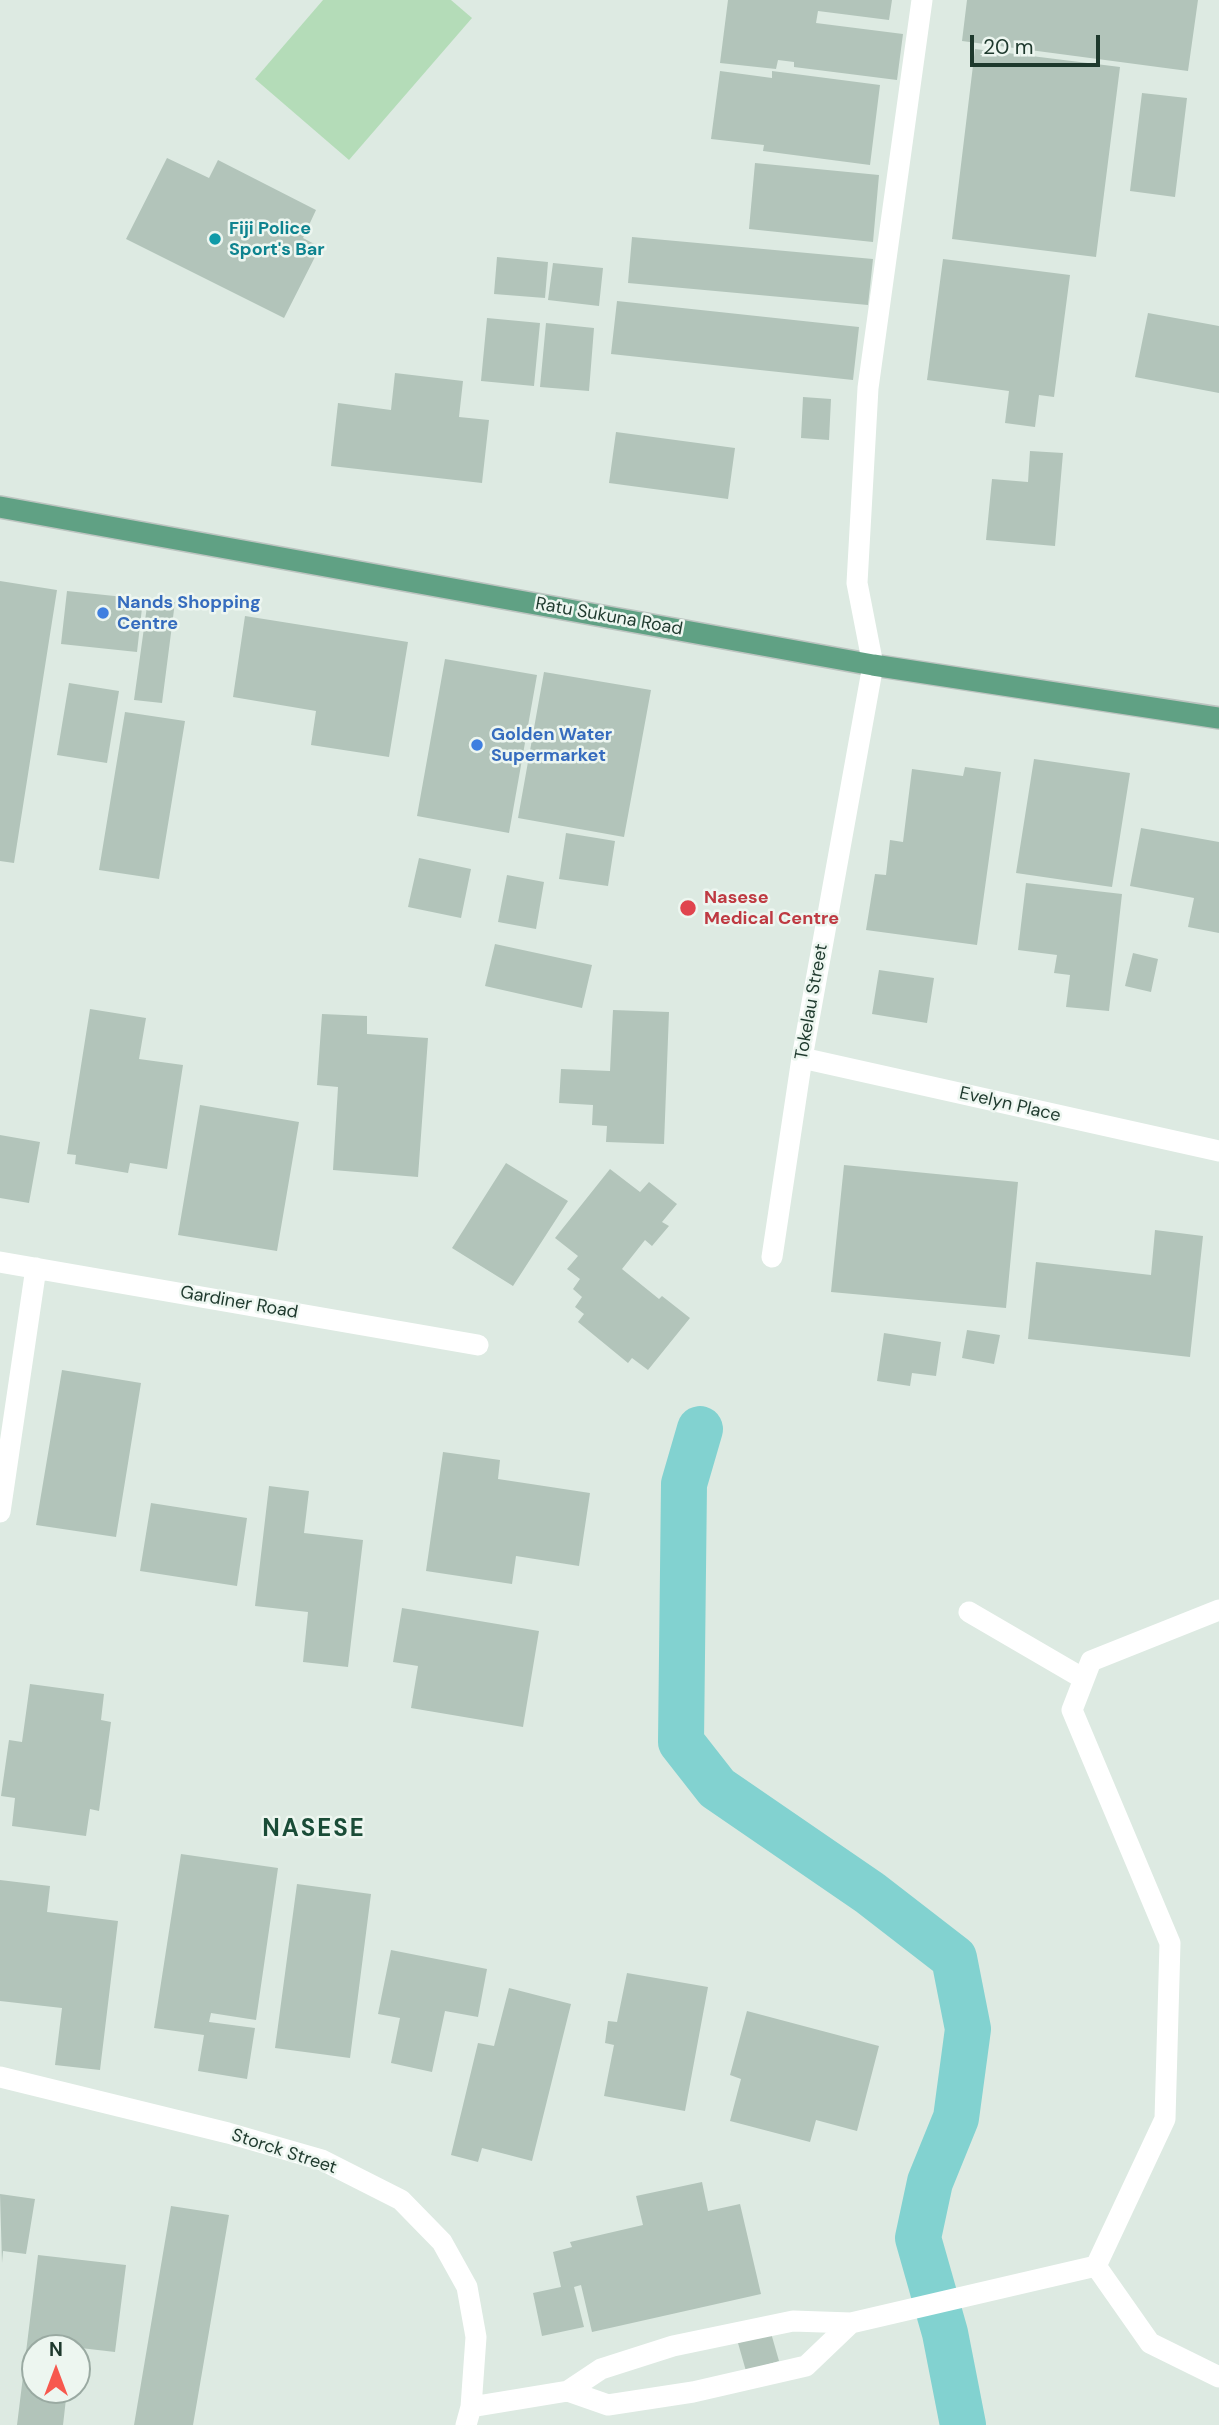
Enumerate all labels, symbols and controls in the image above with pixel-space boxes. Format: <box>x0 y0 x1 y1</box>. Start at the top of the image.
scale bar <box>974 21 1104 65</box>
text: 20 m <box>983 33 1034 61</box>
place label: Fiji Police Sport's Bar <box>229 218 325 260</box>
marker: Fiji Police Sport's Bar <box>207 231 223 247</box>
place label: Nands Shopping Centre <box>117 592 261 634</box>
street label: Ratu Sukuna Road <box>534 593 684 641</box>
marker: Nands Shopping Centre <box>95 605 111 621</box>
place label: Golden Water Supermarket <box>491 724 612 766</box>
marker: Golden Water Supermarket <box>469 737 485 753</box>
place label: Nasese Medical Centre <box>704 887 839 930</box>
marker: Nasese Medical Centre <box>678 898 698 918</box>
street label: Tokelau Street <box>791 942 833 1062</box>
street label: Evelyn Place <box>957 1083 1063 1127</box>
street label: Gardiner Road <box>178 1282 300 1324</box>
district label: NASESE <box>263 1816 365 1844</box>
street label: Storck Street <box>229 2125 339 2179</box>
north arrow <box>21 2334 91 2404</box>
text: N <box>49 2337 63 2362</box>

